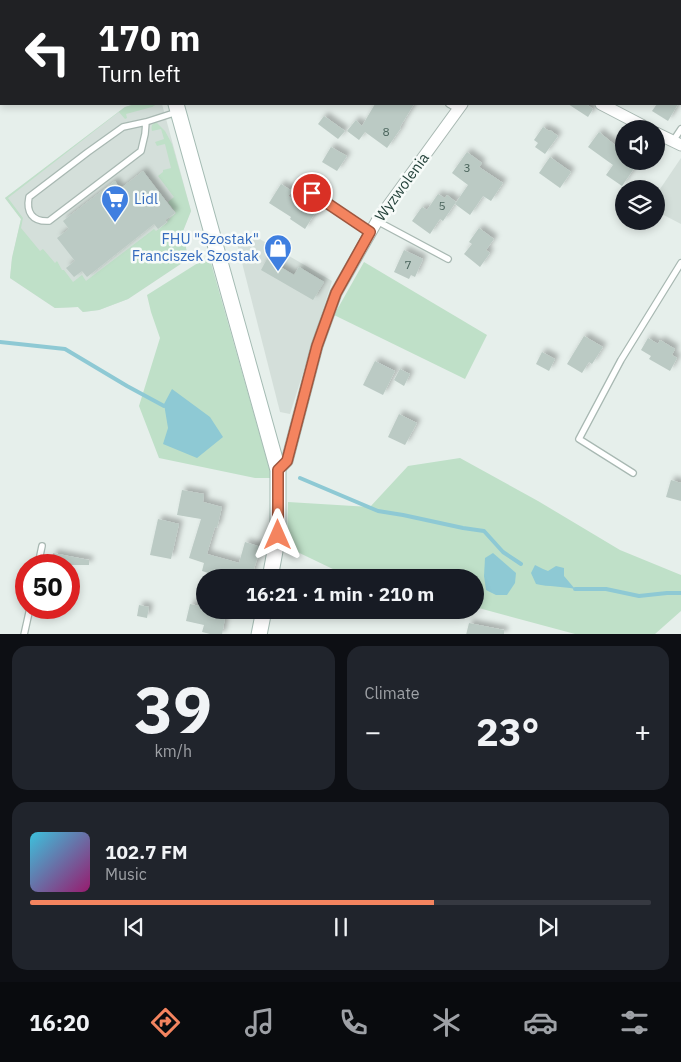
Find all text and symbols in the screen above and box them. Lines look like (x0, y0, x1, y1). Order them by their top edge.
text: 170 m (98, 15, 201, 61)
icon: left (15, 20, 80, 85)
text: Turn left (98, 59, 181, 88)
map controls (615, 120, 665, 230)
button: sound (615, 120, 665, 170)
house number: 8 (382, 124, 390, 139)
street label: Wyzwolenia (370, 149, 433, 225)
house number: 3 (463, 160, 471, 175)
pin (291, 172, 333, 214)
icon: arrive (298, 179, 326, 207)
button: layers (615, 180, 665, 230)
supermarket icon: Lidl (100, 184, 130, 223)
place label: Lidl (134, 189, 158, 208)
house number: 5 (438, 198, 446, 213)
place label: FHU "Szostak" Franciszek Szostak (132, 229, 259, 265)
shop icon: FHU "Szostak" Franciszek Szostak (263, 233, 293, 272)
house number: 7 (404, 257, 412, 272)
position arrow (251, 508, 303, 560)
speed limit sign: 50 (15, 554, 80, 619)
text: 16:21 · 1 min · 210 m (246, 582, 434, 606)
text: 39 (134, 666, 212, 751)
text: Climate (365, 683, 420, 703)
text: 23° (476, 707, 539, 756)
text: − (365, 713, 381, 750)
text: + (634, 713, 651, 750)
text: km/h (154, 741, 192, 761)
text: 102.7 FM (105, 840, 188, 864)
text: Music (105, 864, 147, 884)
icon: previous (120, 913, 148, 941)
icon: pause (327, 913, 355, 941)
icon: next (534, 913, 562, 941)
icon: directions (148, 1005, 183, 1040)
icon: music (242, 1005, 277, 1040)
icon: phone (336, 1005, 371, 1040)
icon: climate (429, 1005, 464, 1040)
icon: car (523, 1005, 558, 1040)
icon: filters (617, 1005, 652, 1040)
text: 16:20 (29, 1008, 89, 1037)

